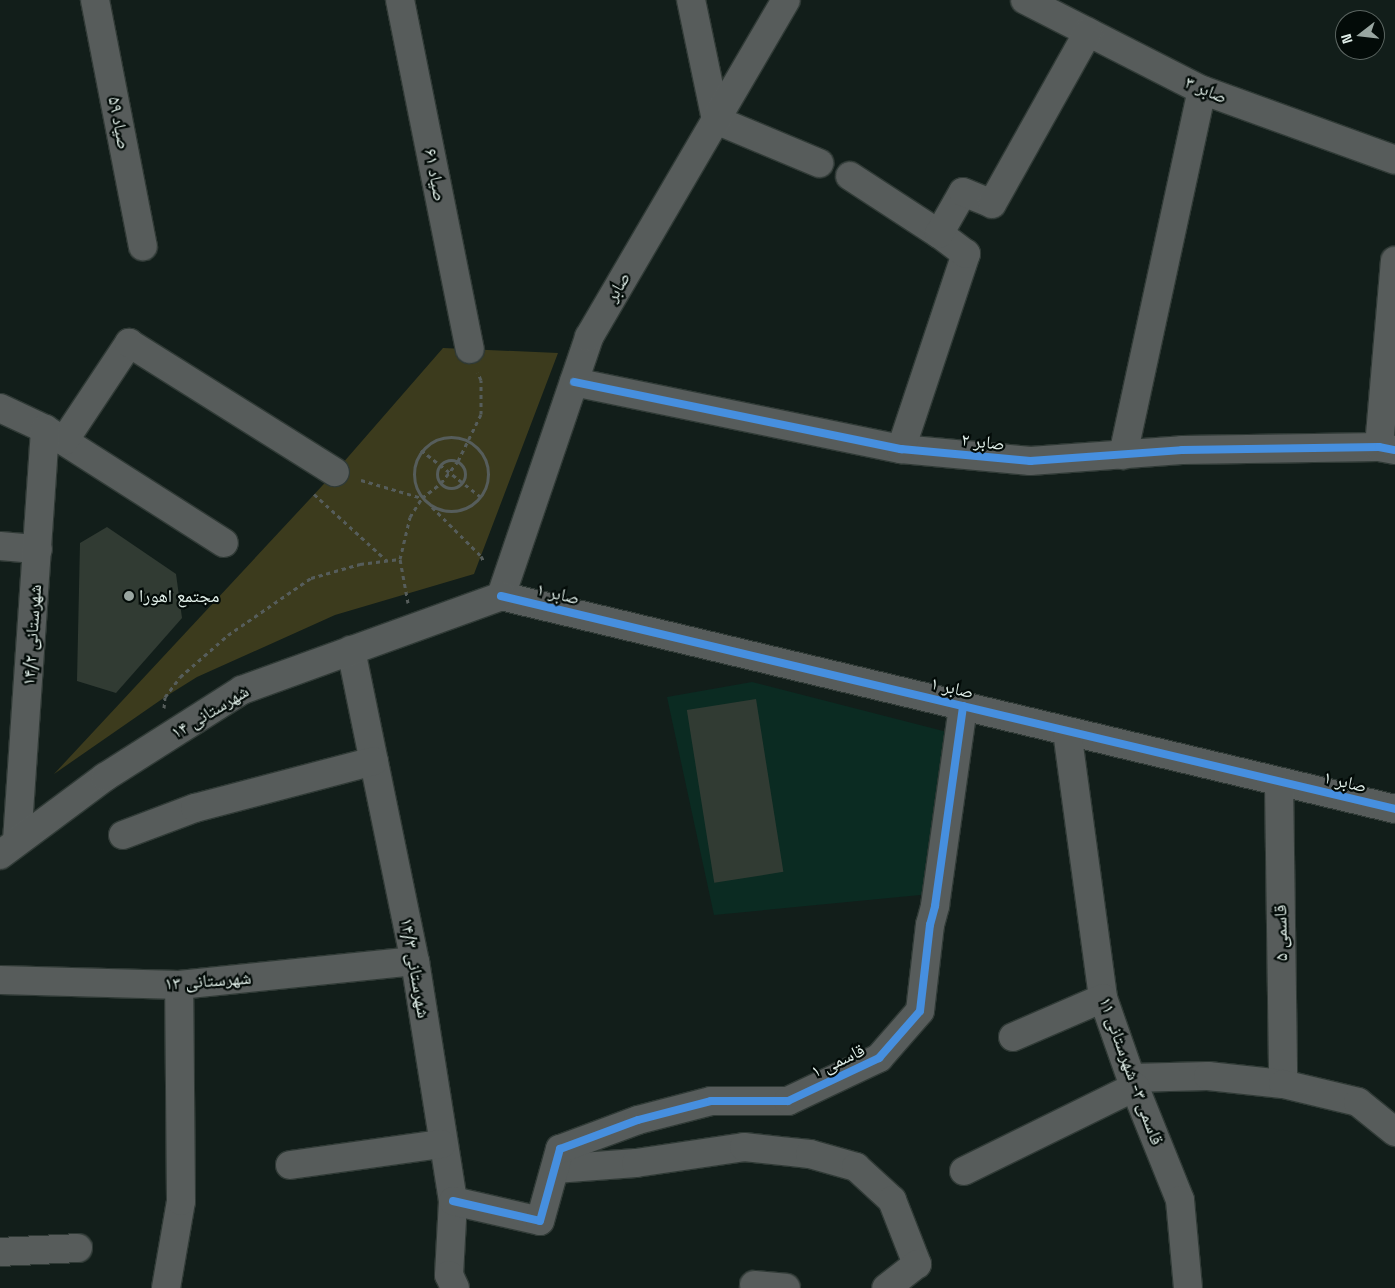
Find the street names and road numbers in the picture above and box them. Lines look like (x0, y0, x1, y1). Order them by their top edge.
street label: صابر ۳ (1182, 72, 1230, 108)
street label: صیاد ۵۹ (103, 95, 135, 151)
street label: صیاد ۶۱ (419, 147, 451, 203)
street label: صابر (601, 268, 635, 306)
street label: صابر ۲ (960, 429, 1006, 455)
street label: صابر ۱ (534, 579, 582, 609)
street label: شهرستانی ۱۴/۲ (18, 584, 46, 686)
street label: صابر ۱ (928, 673, 976, 703)
street label: شهرستانی ۱۴ (167, 680, 253, 744)
street label: صابر ۱ (1321, 767, 1369, 797)
street label: قاسمی ۵ (1270, 905, 1292, 961)
street label: شهرستانی ۱۴/۳ (396, 916, 434, 1020)
street label: شهرستانی ۱۳ (164, 967, 252, 995)
street label: قاسمی ۳- شهرستانی ۱۱ (1094, 994, 1168, 1148)
street label: قاسمی ۱ (808, 1039, 868, 1083)

